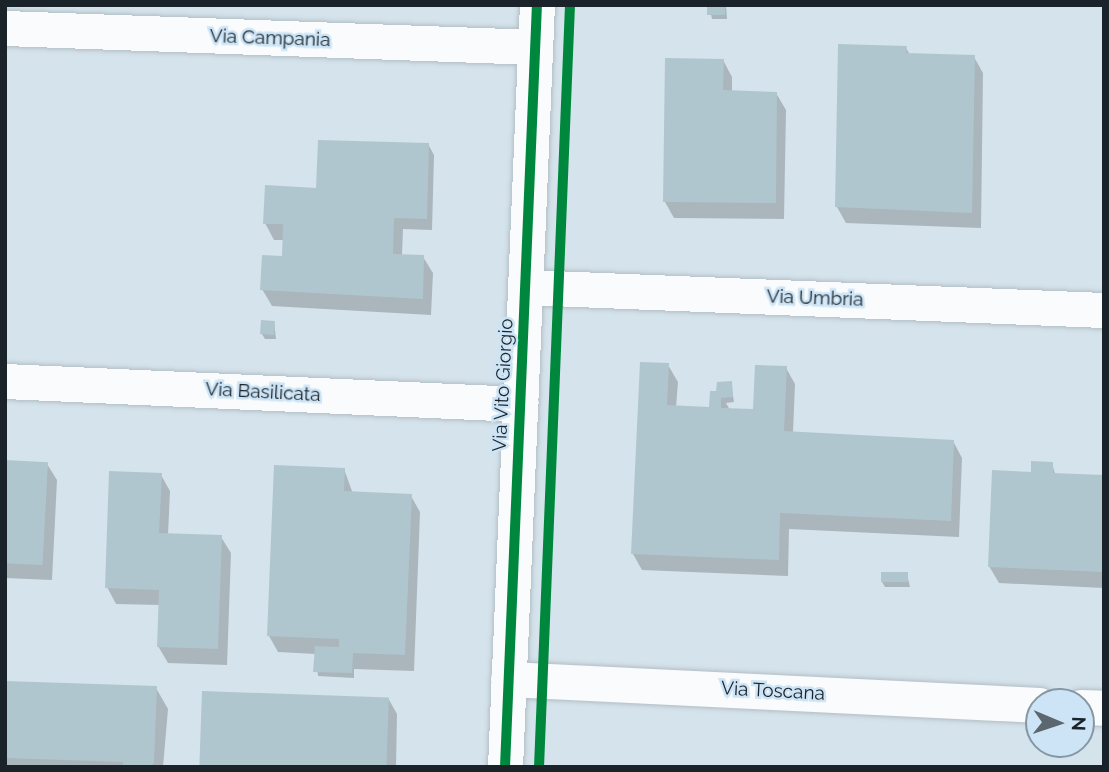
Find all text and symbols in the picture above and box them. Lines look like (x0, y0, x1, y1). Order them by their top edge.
street label: Via Campania (209, 24, 331, 52)
street label: Via Umbria (766, 285, 864, 311)
street label: Via Vito Giorgio (488, 317, 518, 453)
street label: Via Basilicata (205, 378, 321, 406)
street label: Via Toscana (720, 677, 826, 705)
north arrow (1025, 688, 1095, 758)
text: N (1068, 716, 1090, 731)

